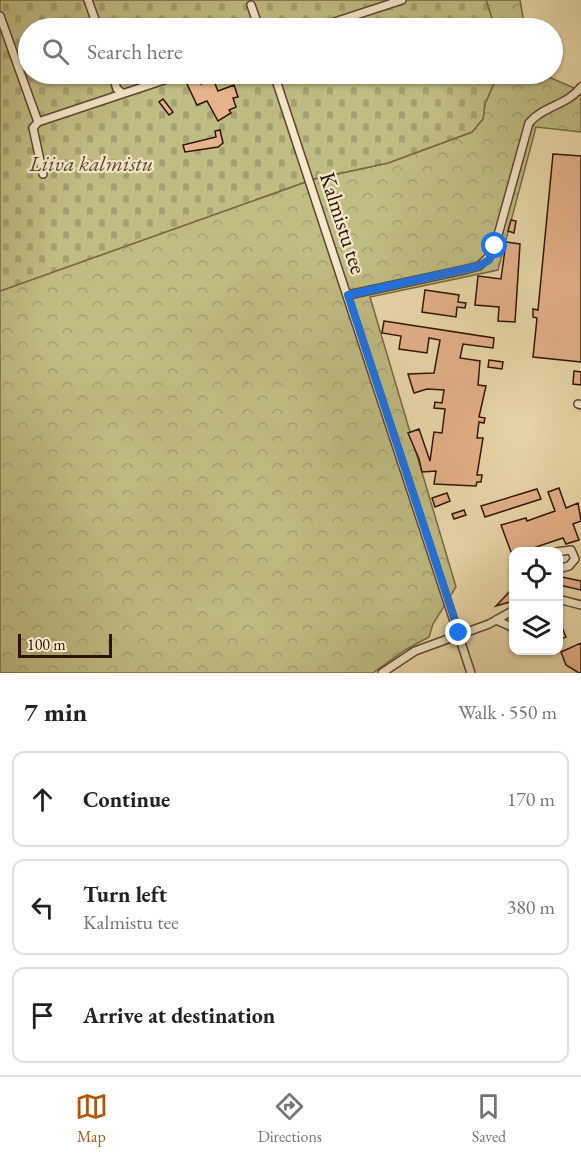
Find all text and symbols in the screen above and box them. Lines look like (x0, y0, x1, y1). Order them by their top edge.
search box (18, 18, 563, 84)
icon: search (39, 35, 72, 68)
text: Search here (87, 37, 182, 66)
park label: Liiva kalmistu (28, 149, 153, 178)
street label: Kalmistu tee (313, 168, 373, 278)
route start (481, 232, 507, 258)
map controls (509, 547, 563, 655)
button: locate (509, 547, 563, 601)
button: layers (509, 601, 563, 655)
route end (445, 619, 471, 645)
scale bar (18, 631, 112, 658)
text: 100 m (27, 634, 66, 655)
text: 7 min (24, 695, 87, 729)
text: Walk · 550 m (458, 699, 557, 725)
icon: ahead (26, 783, 59, 816)
text: Continue (83, 785, 170, 814)
text: 170 m (507, 786, 555, 812)
text: Turn left (83, 880, 167, 909)
icon: left (26, 891, 59, 924)
text: 380 m (507, 894, 555, 920)
text: Kalmistu tee (83, 909, 179, 935)
icon: arrive (26, 999, 59, 1032)
text: Arrive at destination (83, 1001, 275, 1030)
tab: Map (75, 1090, 108, 1147)
tab: Directions (258, 1090, 322, 1147)
tab: Saved (472, 1090, 506, 1147)

